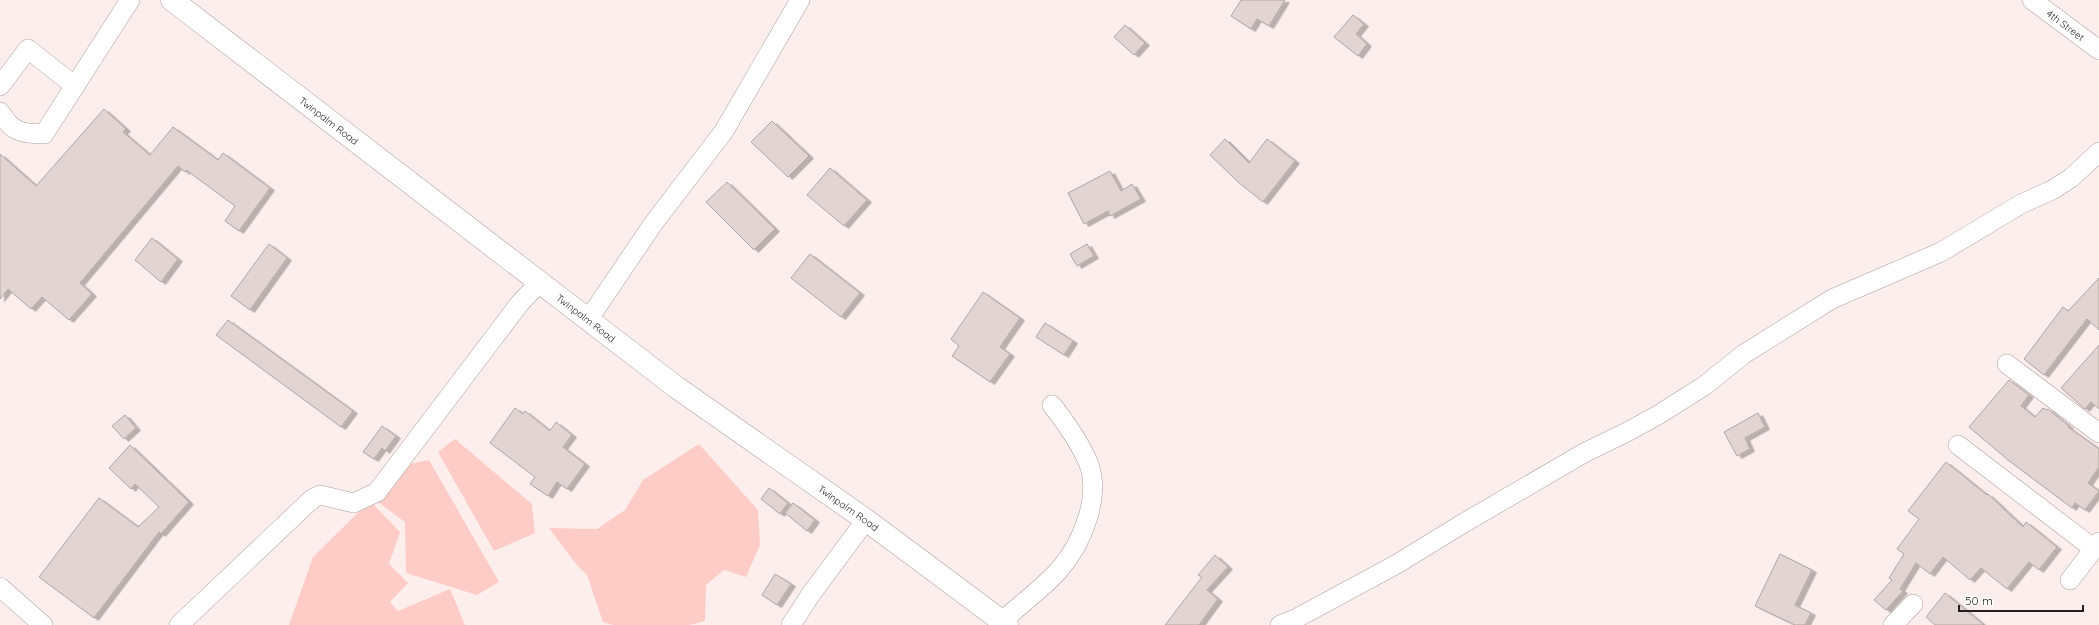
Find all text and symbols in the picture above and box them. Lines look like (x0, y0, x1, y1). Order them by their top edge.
street label: 4th Street (2044, 7, 2088, 44)
street label: Twinpalm Road (297, 94, 361, 147)
street label: Twinpalm Road (554, 291, 618, 345)
street label: Twinpalm Road (816, 482, 881, 534)
scale bar (1959, 587, 2083, 613)
text: 50 m (1965, 593, 1993, 608)

